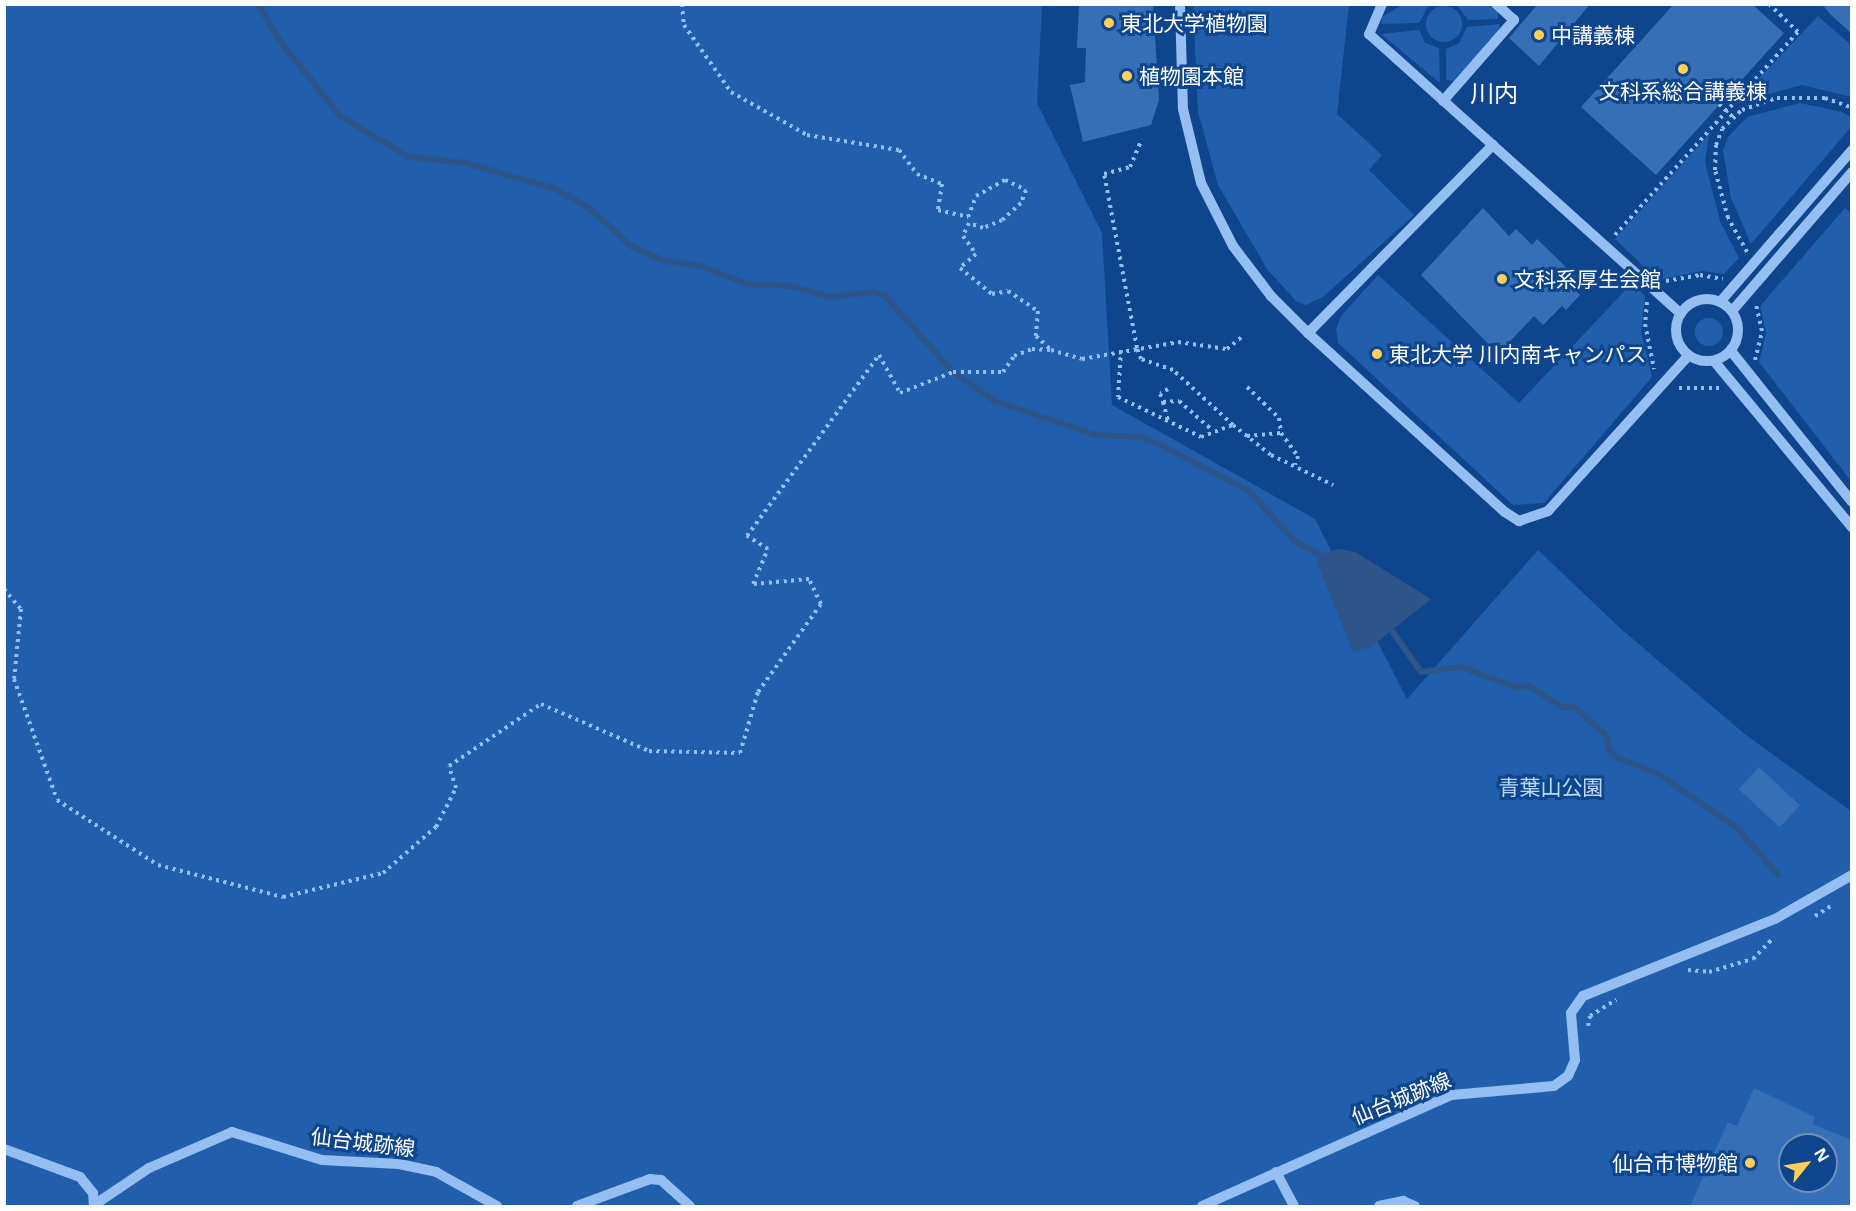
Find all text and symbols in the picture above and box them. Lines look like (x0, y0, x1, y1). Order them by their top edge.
place label: 東北大学植物園 (1121, 10, 1268, 36)
marker: 東北大学植物園 (1102, 16, 1116, 30)
place label: 中講義棟 (1551, 22, 1635, 48)
marker: 中講義棟 (1532, 28, 1546, 42)
marker: 文科系総合講義棟 (1676, 62, 1690, 76)
place label: 植物園本館 (1139, 63, 1244, 89)
marker: 植物園本館 (1120, 69, 1134, 83)
place label: 文科系総合講義棟 (1599, 78, 1767, 104)
district label: 川内 (1470, 79, 1518, 107)
place label: 文科系厚生会館 (1514, 266, 1661, 292)
marker: 文科系厚生会館 (1495, 272, 1509, 286)
place label: 東北大学 川内南キャンパス (1389, 341, 1646, 367)
marker: 東北大学 川内南キャンパス (1370, 347, 1384, 361)
park label: 青葉山公園 (1499, 774, 1603, 800)
street label: 仙台城跡線 (1348, 1067, 1454, 1129)
street label: 仙台城跡線 (309, 1123, 417, 1161)
north arrow (1778, 1133, 1838, 1193)
text: N (1809, 1144, 1835, 1166)
place label: 仙台市博物館 (1612, 1150, 1738, 1176)
marker: 仙台市博物館 (1743, 1156, 1757, 1170)

